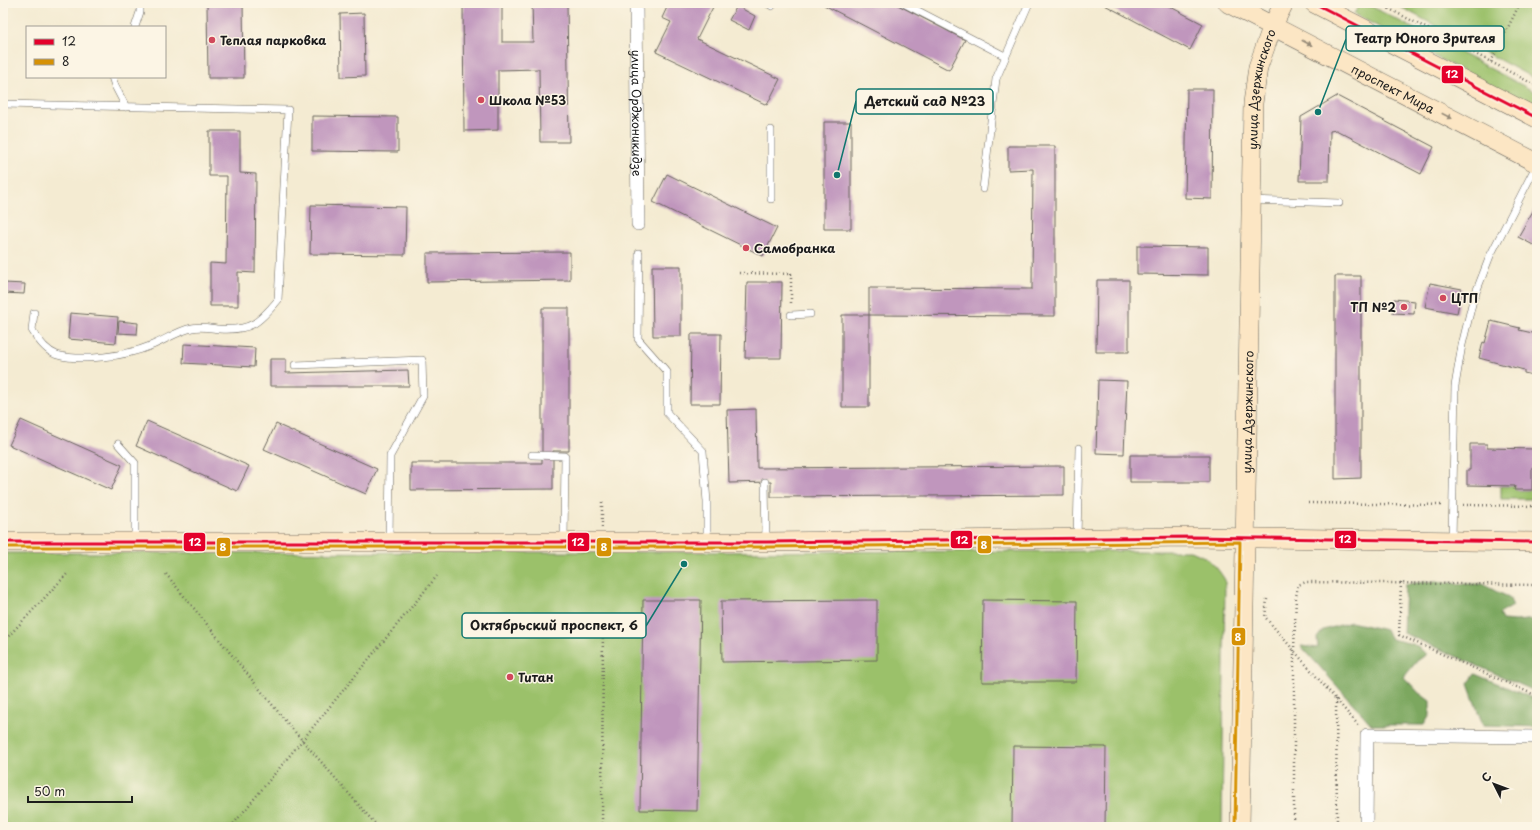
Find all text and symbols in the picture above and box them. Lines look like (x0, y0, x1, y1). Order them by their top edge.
legend (26, 26, 166, 78)
street label: улица Дзержинского (1243, 26, 1280, 150)
callout: Театр Юного Зрителя (1346, 26, 1504, 51)
text: Театр Юного Зрителя (1354, 28, 1496, 47)
place label: Теплая парковка (220, 31, 326, 49)
text: 12 (62, 32, 76, 50)
marker: Теплая парковка (207, 35, 217, 45)
one-way arrow (1301, 40, 1313, 47)
street label: улица Орджоникидзе (627, 50, 647, 177)
text: 8 (62, 52, 70, 70)
street label: проспект Мира (1348, 60, 1438, 118)
line badge: 12 (1441, 65, 1464, 84)
text: 12 (1446, 65, 1459, 82)
callout: Детский сад №23 (856, 89, 993, 114)
place label: Школа №53 (489, 91, 566, 109)
text: Детский сад №23 (864, 91, 986, 110)
marker: Школа №53 (476, 95, 486, 105)
one-way arrow (1441, 113, 1453, 120)
place label: Самобранка (754, 239, 835, 257)
marker: Самобранка (741, 243, 751, 253)
place label: ЦТП (1451, 289, 1478, 307)
marker: ЦТП (1438, 293, 1448, 303)
place label: ТП №2 (1350, 298, 1397, 316)
marker: ТП №2 (1399, 302, 1409, 312)
street label: улица Дзержинского (1237, 350, 1258, 474)
line badge: 12 (950, 530, 973, 549)
line badge: 12 (1334, 530, 1357, 549)
text: 12 (1339, 530, 1352, 547)
text: 12 (956, 531, 969, 548)
line badge: 12 (183, 532, 206, 552)
line badge: 12 (567, 532, 590, 552)
text: 12 (189, 533, 202, 550)
text: 12 (572, 533, 585, 550)
line badge: 8 (977, 535, 992, 554)
text: 8 (981, 536, 988, 553)
line badge: 8 (216, 537, 231, 557)
line badge: 8 (596, 537, 612, 557)
text: 8 (220, 538, 227, 555)
text: 8 (601, 538, 608, 555)
callout: Октябрьский проспект, 6 (462, 613, 646, 638)
text: Октябрьский проспект, 6 (470, 615, 638, 634)
line badge: 8 (1231, 627, 1246, 646)
text: 8 (1235, 628, 1242, 645)
place label: Титан (518, 668, 554, 686)
marker: Титан (505, 672, 515, 682)
north arrow (1474, 764, 1514, 804)
text: С (1477, 768, 1495, 786)
scale bar (28, 778, 132, 804)
text: 50 m (34, 782, 65, 800)

